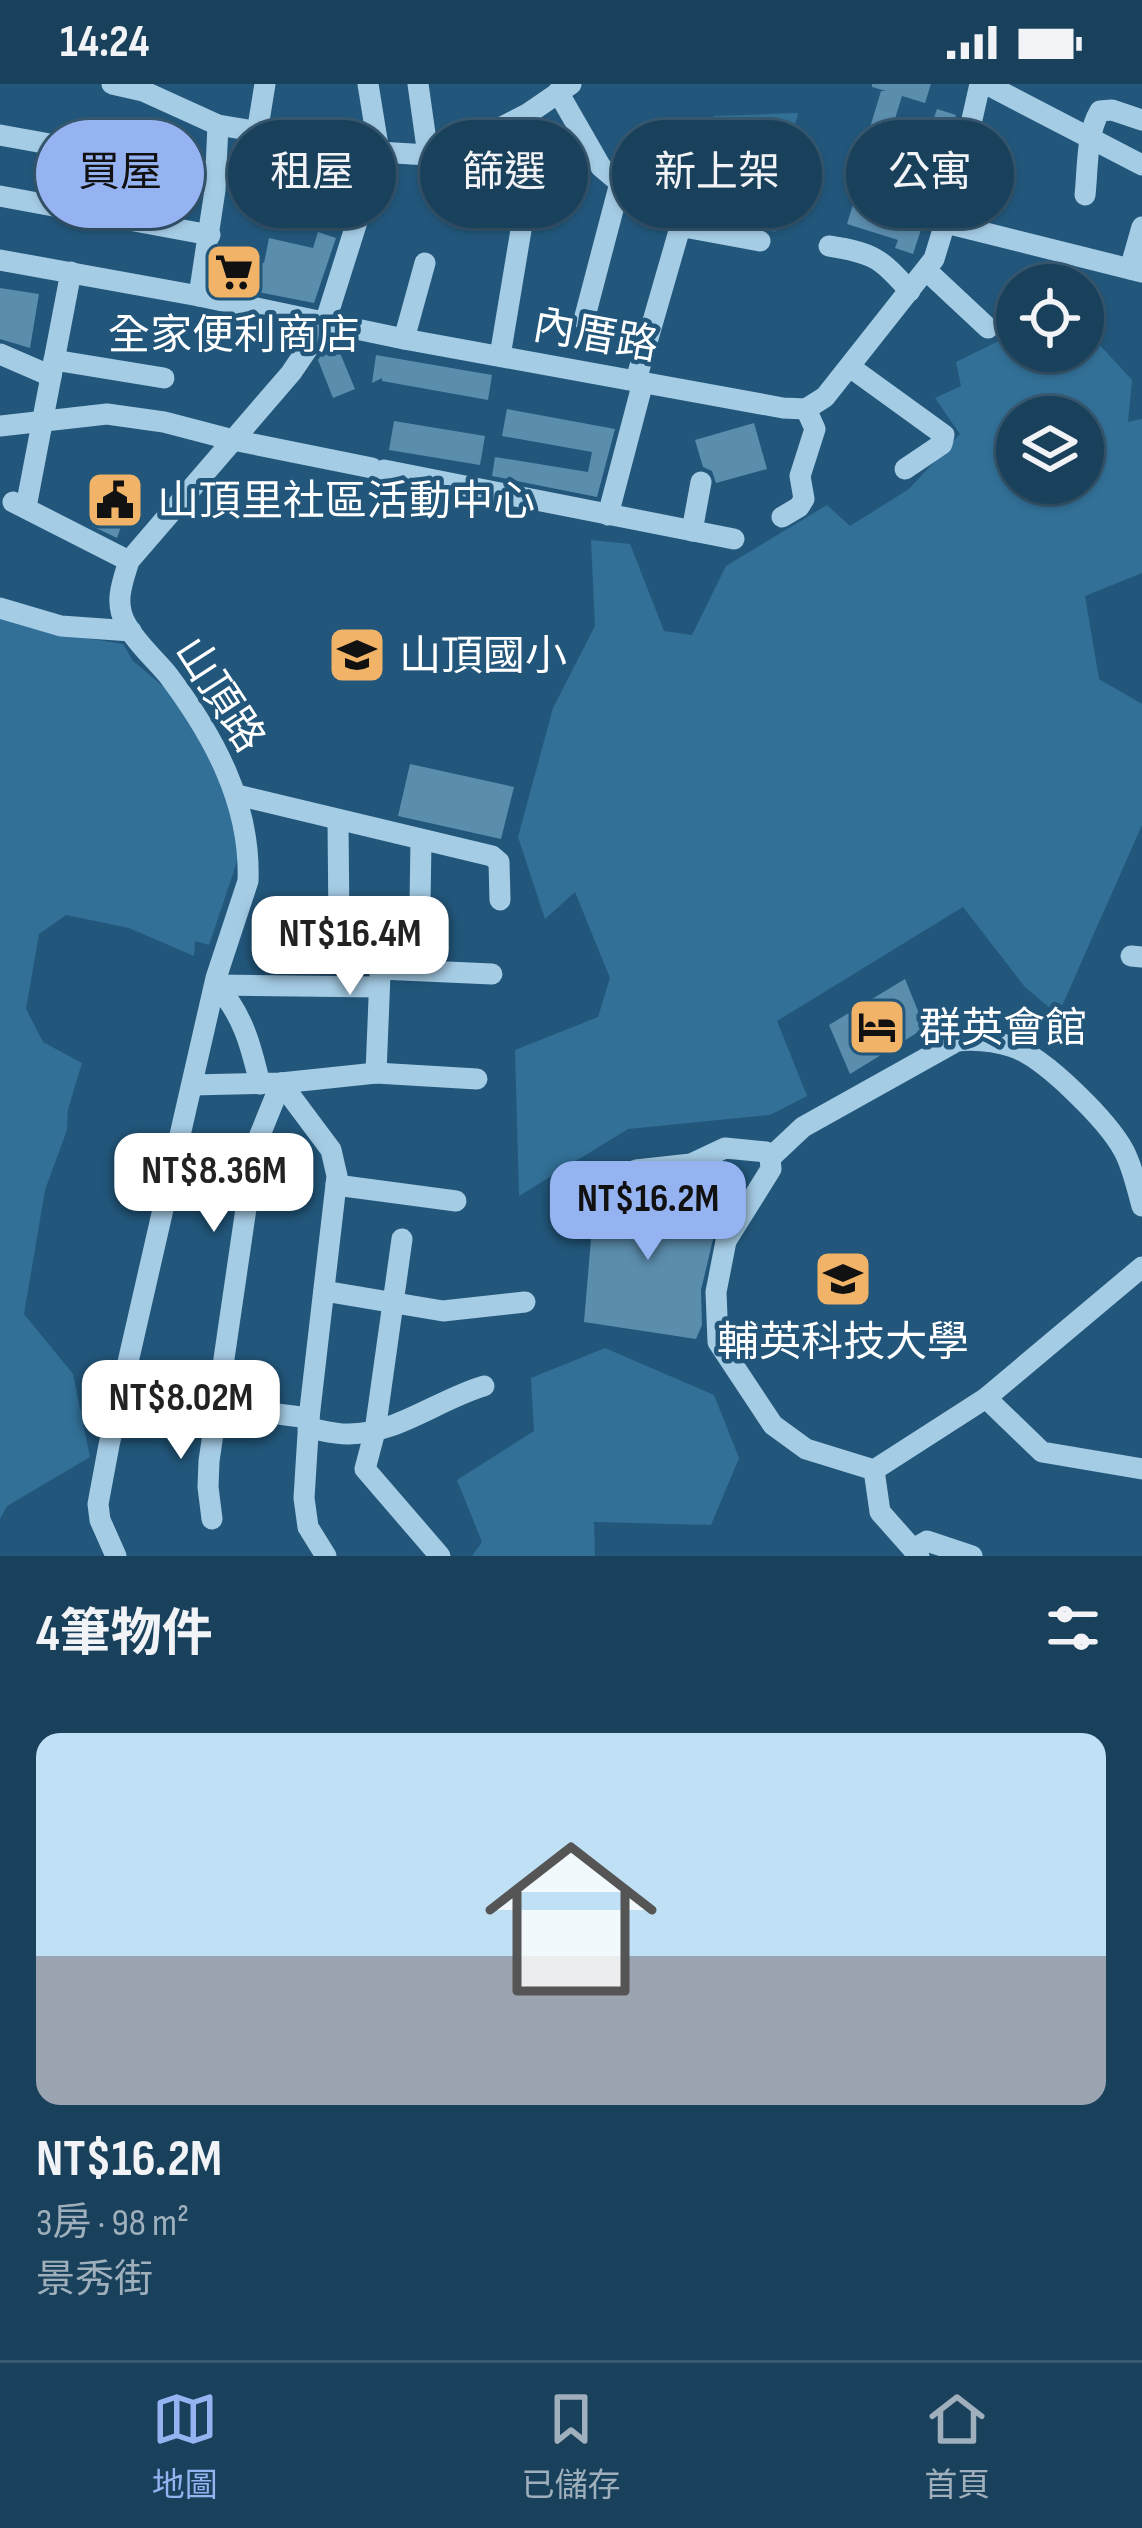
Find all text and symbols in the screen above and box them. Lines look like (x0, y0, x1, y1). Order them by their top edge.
text: 14:24 (60, 15, 149, 70)
chip: 買屋 (36, 120, 204, 228)
chip: 租屋 (228, 120, 396, 228)
chip: 篩選 (420, 120, 588, 228)
chip: 新上架 (612, 120, 822, 228)
chip: 公寓 (846, 120, 1014, 228)
supermarket icon: 全家便利商店 (203, 241, 265, 303)
map controls (996, 264, 1104, 504)
button: locate (996, 264, 1104, 372)
street label: 內厝路 (529, 300, 662, 373)
place label: 全家便利商店 (108, 311, 360, 362)
button: layers (996, 396, 1104, 504)
public building icon: 山頂里社區活動中心 (84, 469, 146, 531)
place label: 山頂里社區活動中心 (157, 477, 535, 528)
school or university icon: 山頂國小 (326, 624, 388, 686)
street label: 山頂路 (163, 629, 275, 762)
place label: 山頂國小 (399, 632, 567, 683)
pin: NT$16.4M (226, 896, 474, 998)
text: NT$16.4M (279, 911, 421, 958)
hotel icon: 群英會館 (846, 996, 908, 1058)
place label: 群英會館 (919, 1004, 1087, 1055)
pin: NT$8.36M (90, 1133, 338, 1235)
text: NT$8.36M (141, 1148, 287, 1195)
pin: NT$16.2M (524, 1161, 772, 1263)
text: NT$16.2M (577, 1176, 719, 1223)
school or university icon: 輔英科技大學 (812, 1248, 874, 1310)
place label: 輔英科技大學 (717, 1318, 969, 1369)
pin: NT$8.02M (57, 1360, 305, 1462)
text: NT$8.02M (109, 1375, 253, 1422)
icon: filters (1040, 1595, 1106, 1661)
text: 4筆物件 (36, 1604, 213, 1665)
icon: home (463, 1811, 679, 2027)
text: NT$16.2M (36, 2129, 222, 2190)
text: 3房 · 98 m² (36, 2200, 189, 2247)
text: 景秀街 (36, 2257, 153, 2304)
tab: 地圖 (152, 2386, 218, 2506)
tab: 已儲存 (521, 2386, 620, 2506)
tab: 首頁 (924, 2386, 990, 2506)

